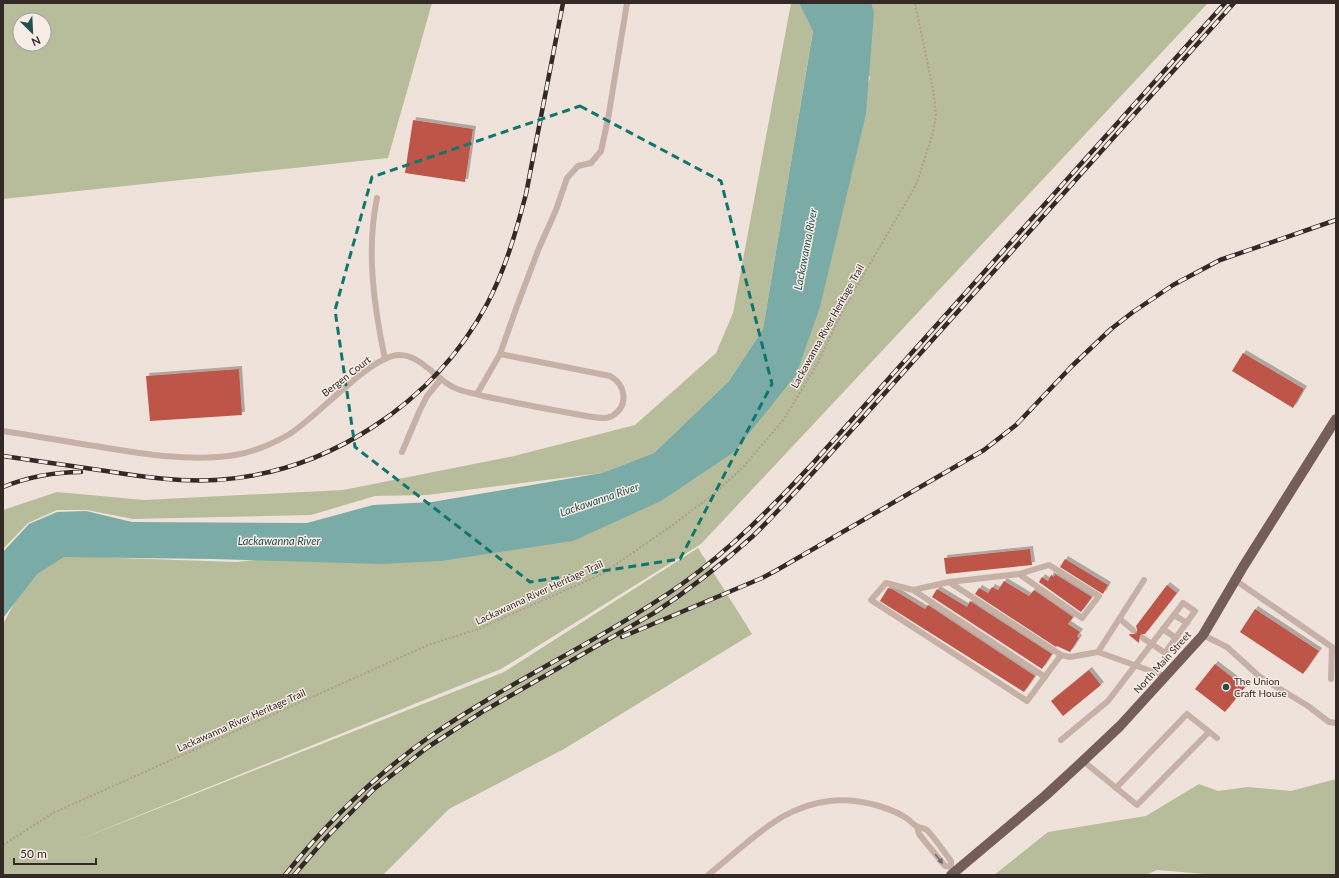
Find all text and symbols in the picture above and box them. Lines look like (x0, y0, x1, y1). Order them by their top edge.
north arrow (12, 12, 52, 52)
text: N (30, 34, 43, 49)
water label: Lackawanna River (791, 207, 819, 291)
street label: Lackawanna River Heritage Trail (788, 262, 866, 390)
street label: Bergen Court (319, 353, 373, 399)
water label: Lackawanna River (558, 479, 640, 519)
water label: Lackawanna River (238, 534, 321, 547)
street label: Lackawanna River Heritage Trail (473, 557, 605, 627)
street label: North Main Street (1131, 628, 1193, 696)
place label: The Union Craft House (1234, 675, 1287, 699)
marker: The Union Craft House (1221, 682, 1231, 692)
street label: Lackawanna River Heritage Trail (175, 686, 307, 754)
scale bar (14, 840, 96, 866)
text: 50 m (20, 846, 47, 861)
one-way arrow (935, 854, 943, 864)

